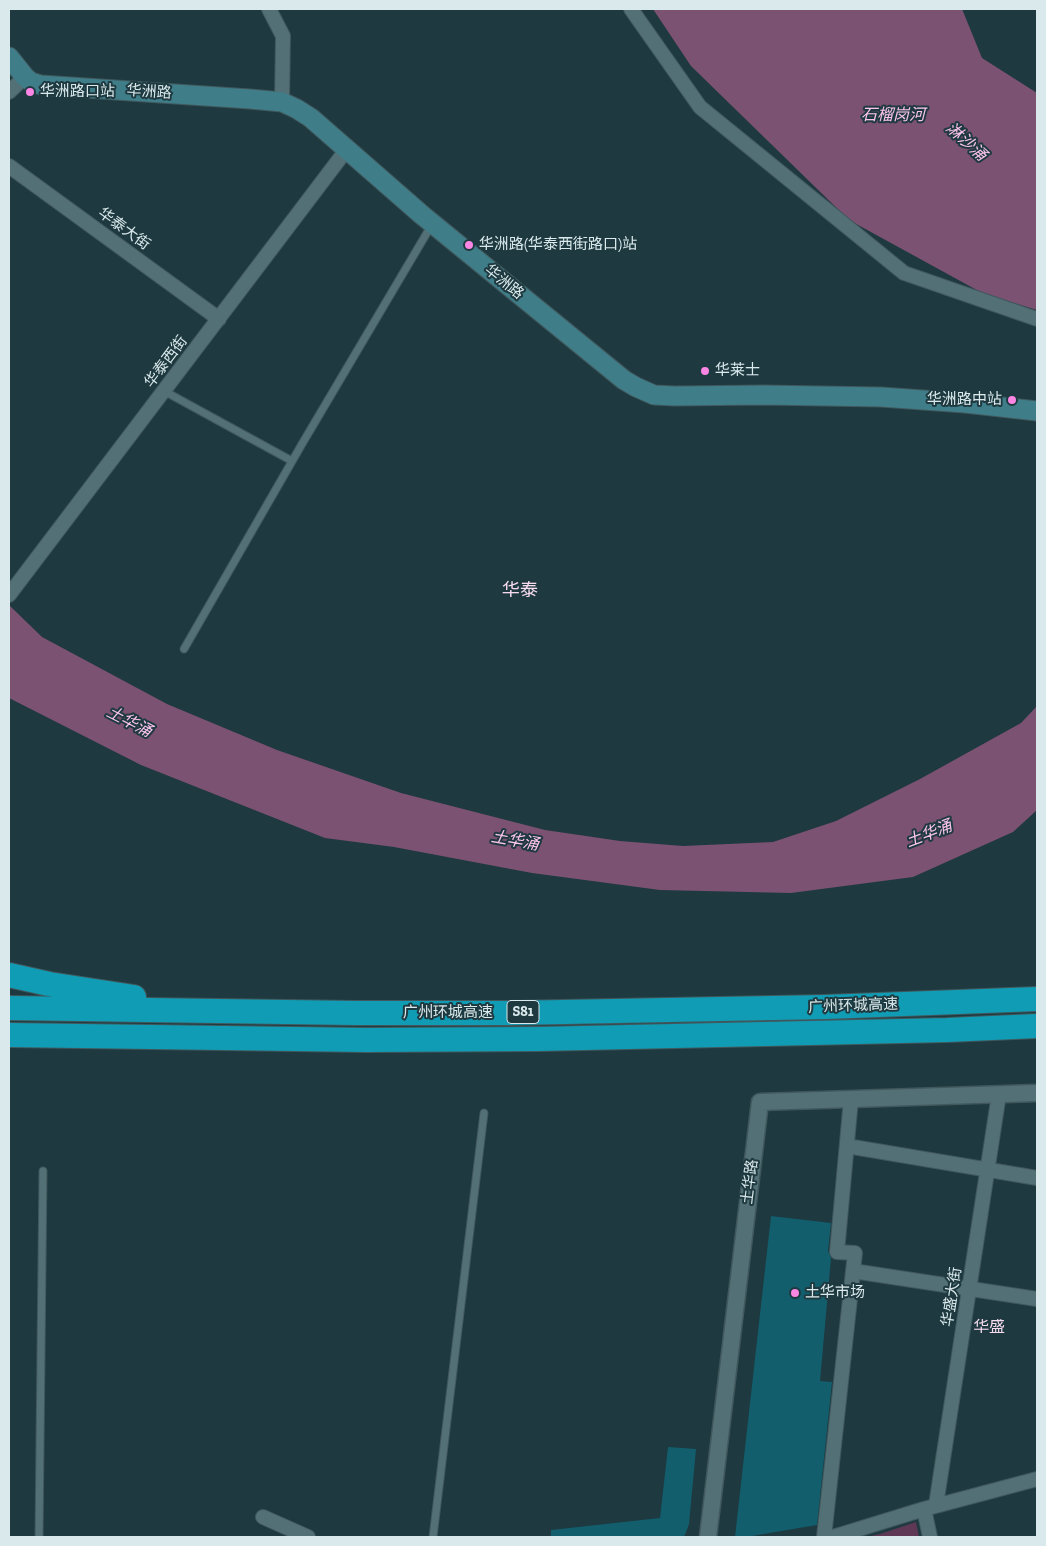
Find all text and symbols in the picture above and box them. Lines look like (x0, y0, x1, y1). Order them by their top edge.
street label: 华洲路 (126, 81, 172, 103)
place label: 华洲路口站 (40, 83, 115, 101)
marker: 华洲路口站 (24, 86, 36, 98)
water label: 石榴岗河 (861, 105, 925, 125)
water label: 淋沙涌 (942, 119, 990, 165)
street label: 华泰大街 (94, 204, 154, 254)
place label: 华洲路(华泰西街路口)站 (479, 236, 637, 254)
marker: 华洲路(华泰西街路口)站 (463, 239, 475, 251)
street label: 华洲路 (481, 261, 527, 303)
street label: 华泰西街 (141, 333, 191, 391)
place label: 华莱士 (715, 362, 760, 380)
marker: 华莱士 (699, 365, 711, 377)
place label: 华洲路中站 (927, 391, 1002, 409)
marker: 华洲路中站 (1006, 394, 1018, 406)
district label: 华泰 (502, 580, 538, 602)
water label: 土华涌 (103, 703, 155, 741)
water label: 土华涌 (903, 816, 955, 852)
water label: 土华涌 (490, 827, 540, 855)
street label: 广州环城高速 (808, 995, 898, 1017)
road number: S81 (507, 1000, 539, 1024)
street label: 广州环城高速 (403, 1004, 493, 1022)
street label: 土华路 (738, 1159, 762, 1205)
street label: 华盛大街 (938, 1266, 966, 1328)
place label: 土华市场 (805, 1284, 865, 1302)
marker: 土华市场 (789, 1287, 801, 1299)
district label: 华盛 (973, 1317, 1005, 1337)

